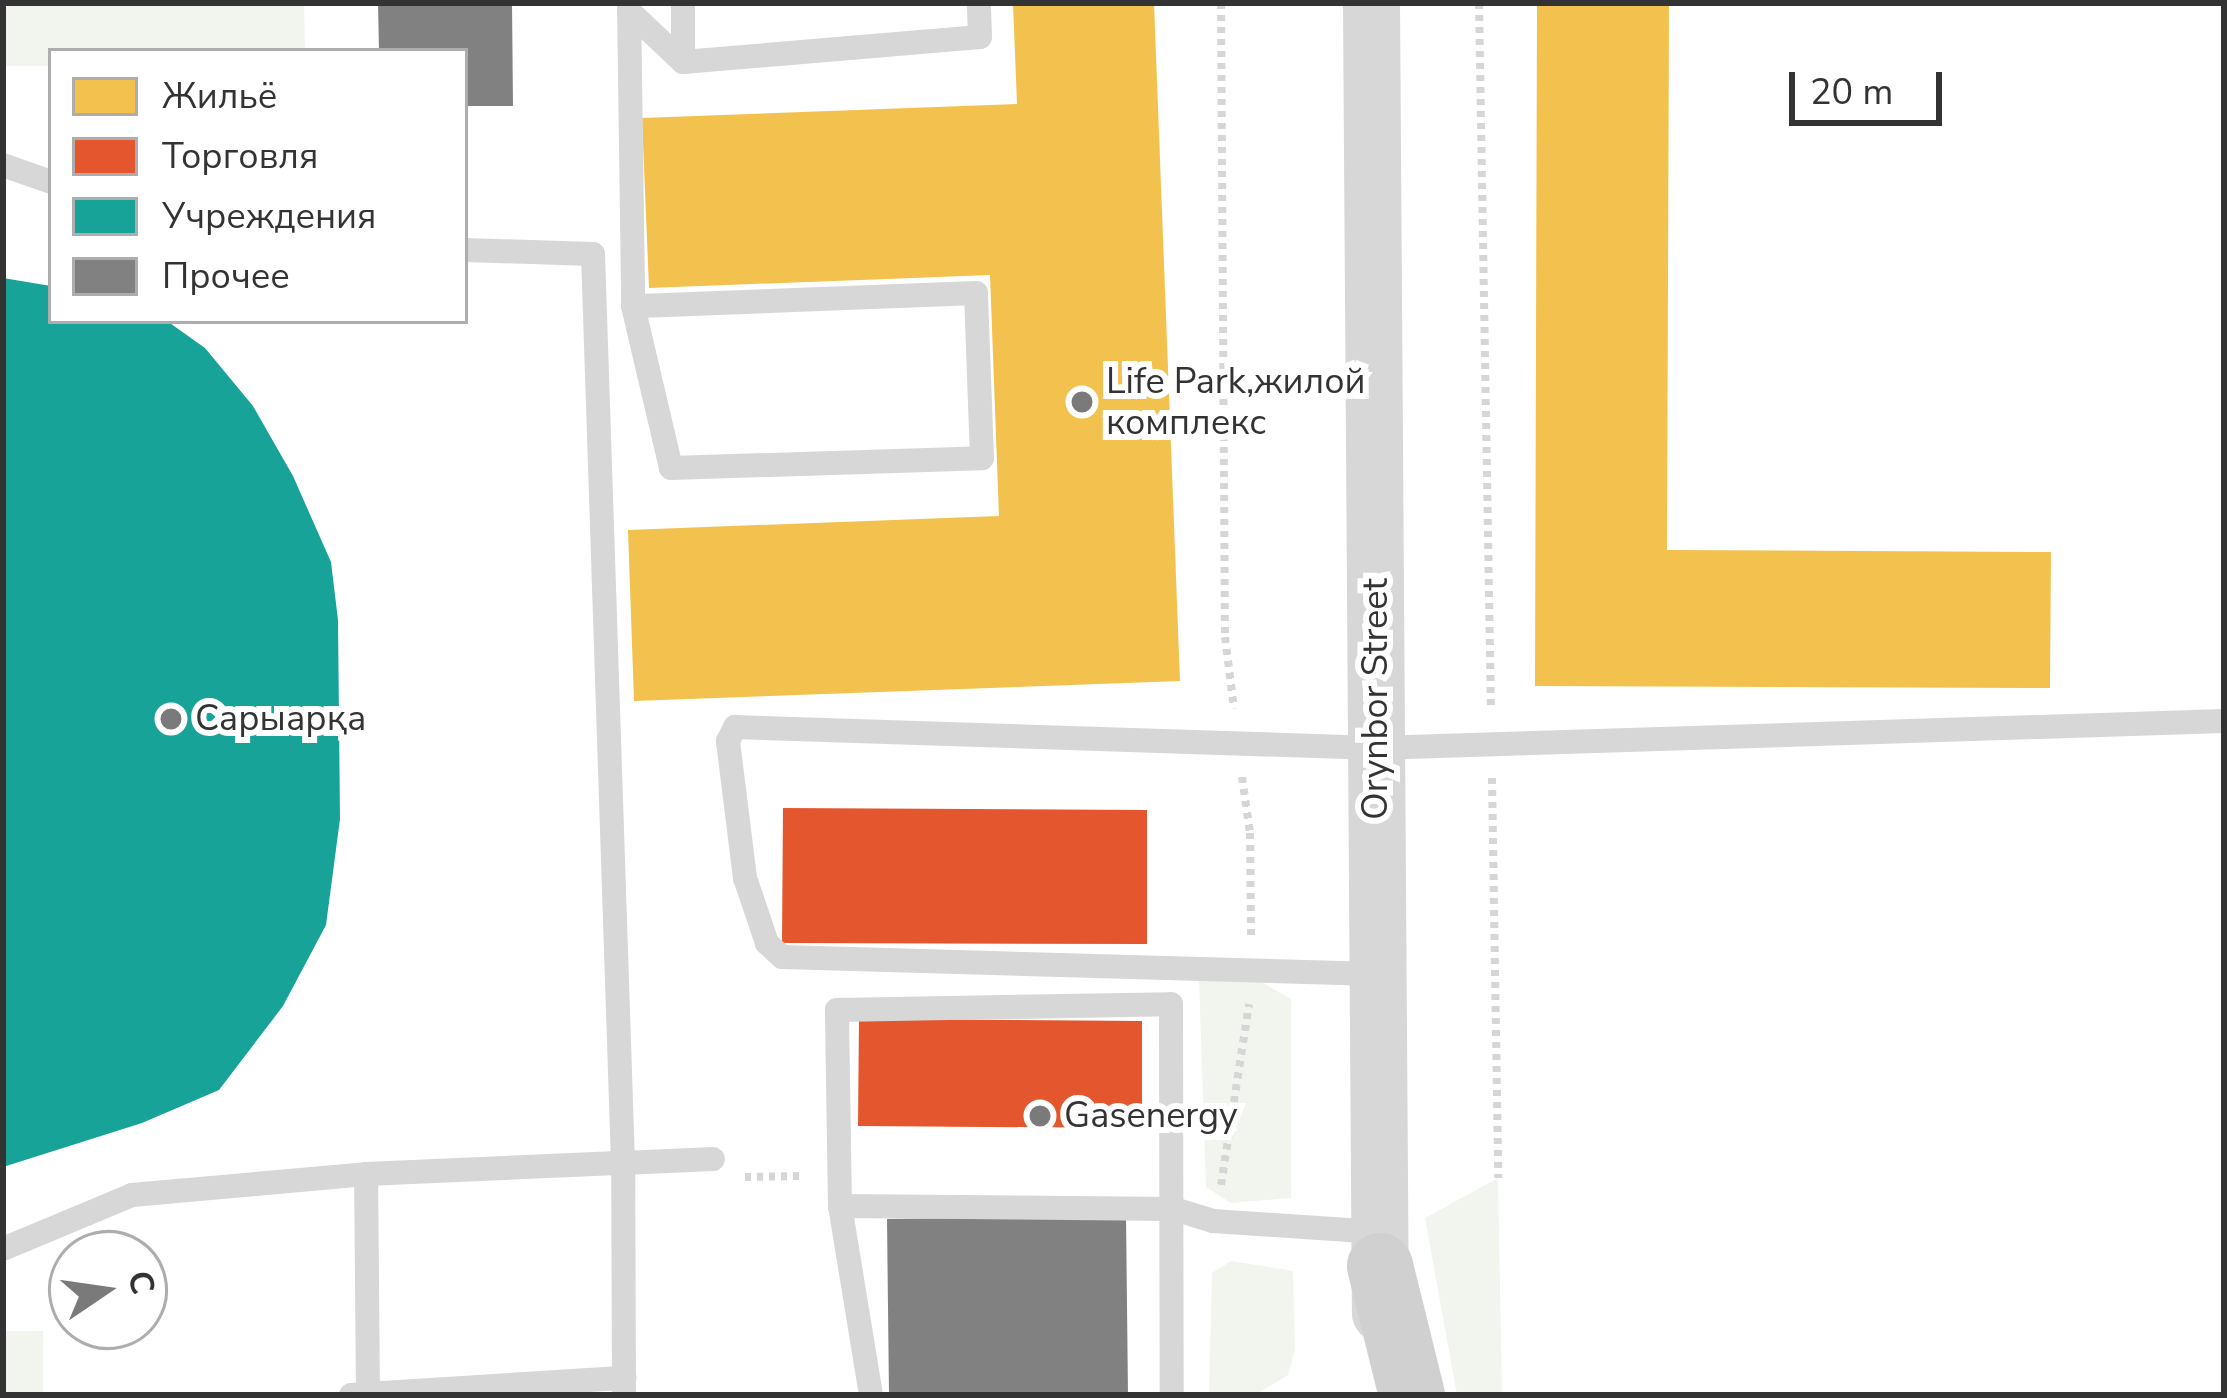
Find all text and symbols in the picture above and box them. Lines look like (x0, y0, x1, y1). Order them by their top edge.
legend (48, 48, 468, 324)
scale bar (1795, 48, 1948, 122)
text: 20 m (1810, 68, 1893, 117)
text: Жильё (162, 72, 277, 121)
text: Торговля (162, 132, 318, 181)
text: Учреждения (162, 192, 377, 241)
text: Прочее (162, 252, 290, 301)
place label: Life Park,жилой комплекс (1106, 359, 1366, 444)
marker: Life Park,жилой комплекс (1069, 389, 1095, 415)
street label: Orynbor Street (1354, 578, 1398, 820)
place label: Сарыарқа (195, 697, 366, 741)
marker: Сарыарқа (158, 706, 184, 732)
place label: Gasenergy (1064, 1094, 1238, 1138)
marker: Gasenergy (1027, 1103, 1053, 1129)
north arrow (48, 1230, 168, 1350)
text: С (116, 1266, 165, 1298)

